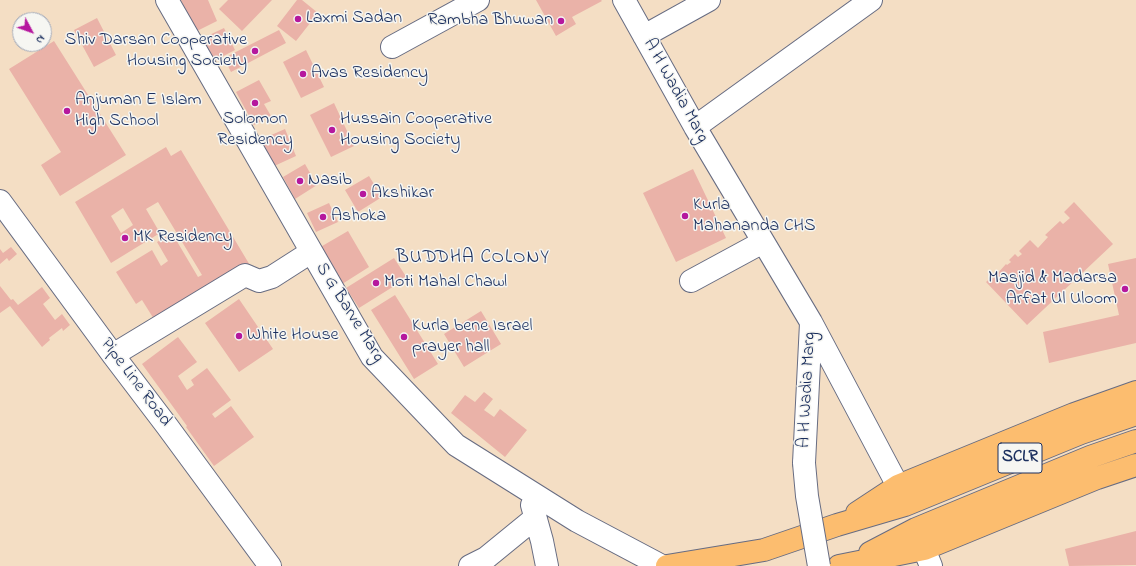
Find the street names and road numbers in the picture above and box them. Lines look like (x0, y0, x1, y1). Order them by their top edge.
street label: A H Wadia Marg (637, 35, 713, 147)
street label: S G Barve Marg (310, 259, 388, 367)
street label: A H Wadia Marg (794, 331, 822, 449)
street label: Pipe Line Road (95, 334, 175, 432)
road number: SCLR (998, 443, 1042, 473)

